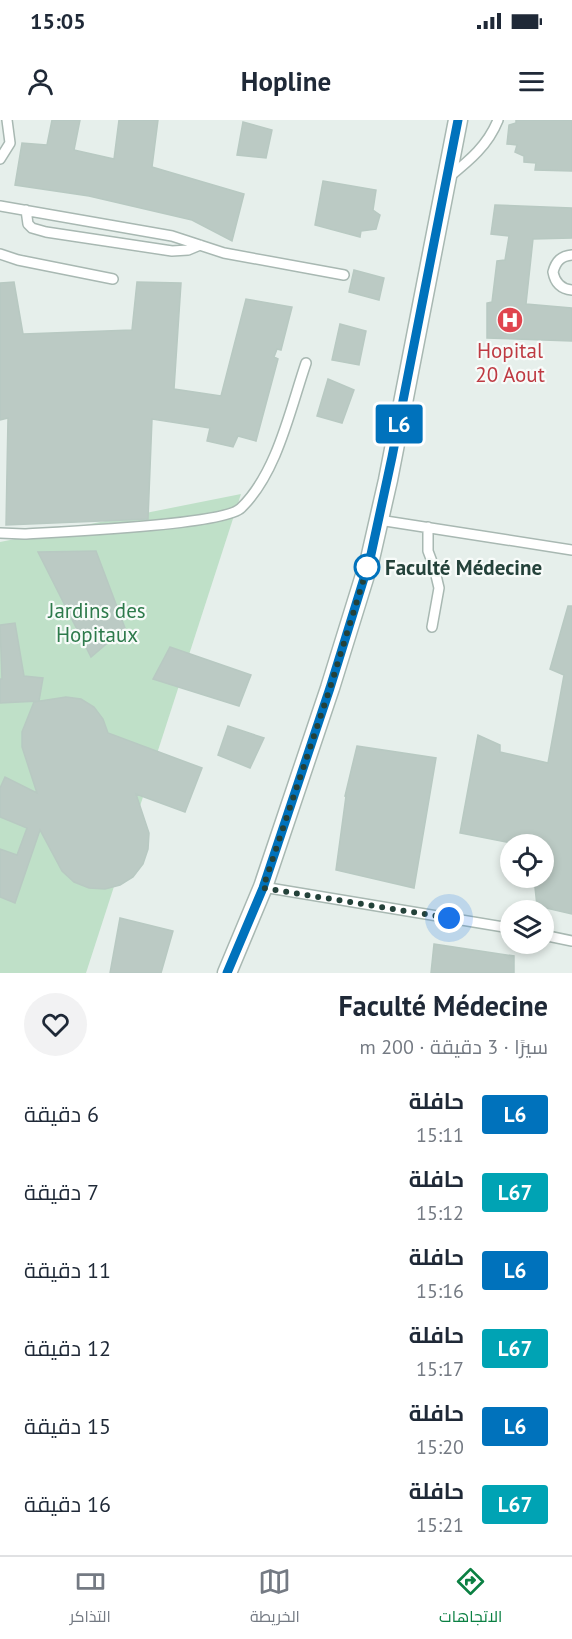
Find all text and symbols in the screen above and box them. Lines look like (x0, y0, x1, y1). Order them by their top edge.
text: 15:05 (30, 7, 86, 35)
text: Hopline (241, 64, 331, 98)
icon: person (24, 65, 57, 98)
icon: menu (515, 65, 548, 98)
hospital icon: Hopital 20 Aout (495, 305, 525, 335)
place label: Hopital 20 Aout (475, 337, 545, 388)
line badge: L6 (372, 404, 426, 444)
text: L6 (388, 411, 410, 438)
marker: Faculté Médecine (354, 554, 380, 580)
place label: Faculté Médecine (385, 554, 542, 581)
park label: Jardins des Hopitaux (47, 597, 146, 648)
map controls (500, 834, 554, 954)
button: locate (500, 834, 554, 888)
button: layers (500, 900, 554, 954)
your location (434, 903, 464, 933)
text: Faculté Médecine (339, 987, 548, 1024)
button: heart (24, 993, 87, 1056)
text: سيرًا · 3 دقيقة · 200 m (360, 1034, 548, 1060)
text: حافلة (409, 1087, 464, 1115)
text: 6 دقيقة (24, 1100, 99, 1128)
text: L6 (504, 1101, 526, 1128)
text: 15:11 (416, 1122, 464, 1148)
text: حافلة (409, 1165, 464, 1193)
text: 7 دقيقة (24, 1178, 99, 1206)
text: L67 (498, 1179, 532, 1206)
text: 15:12 (416, 1200, 464, 1226)
text: حافلة (409, 1243, 464, 1271)
text: 11 دقيقة (24, 1256, 111, 1284)
text: L6 (504, 1257, 526, 1284)
text: 15:16 (416, 1278, 464, 1304)
text: حافلة (409, 1321, 464, 1349)
text: 12 دقيقة (24, 1334, 111, 1362)
text: L67 (498, 1335, 532, 1362)
text: 15:17 (416, 1356, 464, 1382)
text: حافلة (409, 1399, 464, 1427)
text: 15 دقيقة (24, 1412, 111, 1440)
text: L6 (504, 1413, 526, 1440)
text: 15:20 (416, 1434, 464, 1460)
text: حافلة (409, 1477, 464, 1505)
text: 16 دقيقة (24, 1490, 111, 1518)
text: L67 (498, 1491, 532, 1518)
text: 15:21 (416, 1512, 464, 1538)
tab: التذاكر (70, 1565, 111, 1631)
tab: الخريطة (250, 1565, 300, 1631)
tab: الاتجاهات (439, 1565, 502, 1631)

